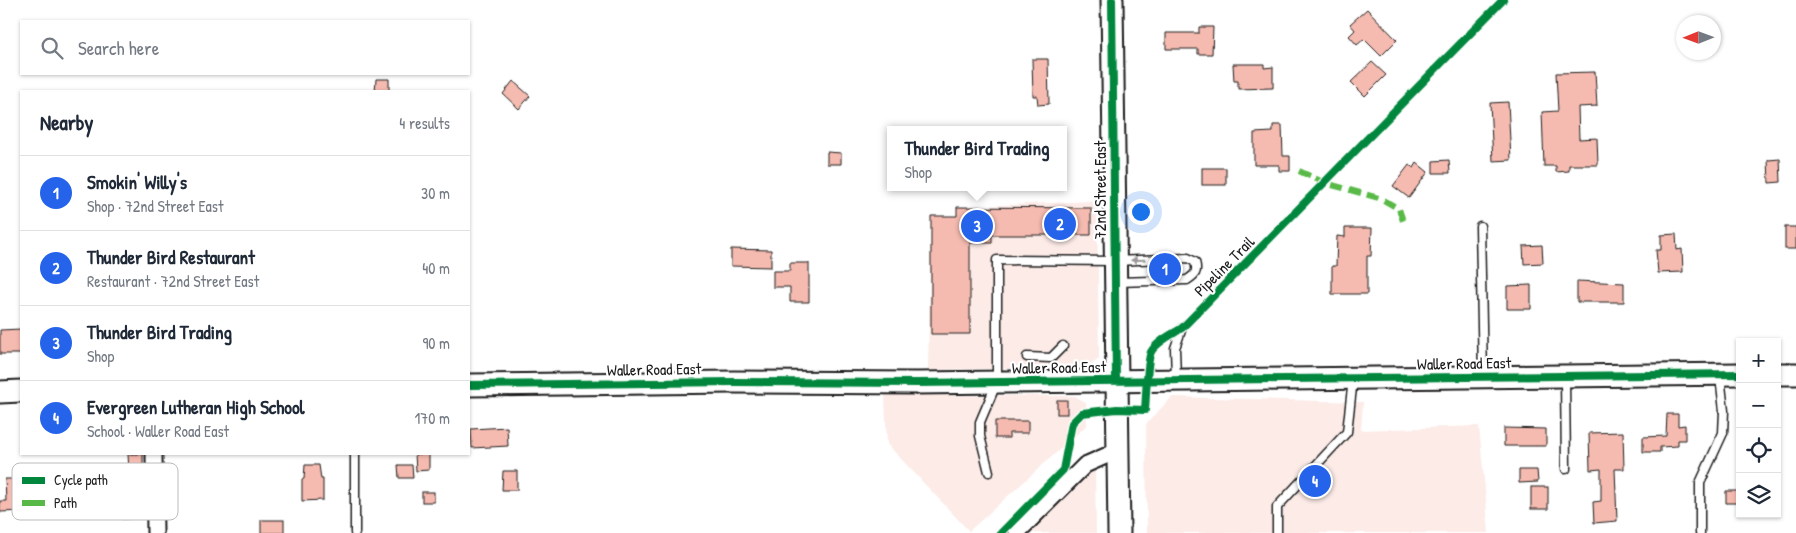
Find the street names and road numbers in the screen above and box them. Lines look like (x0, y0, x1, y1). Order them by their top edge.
street label: 72nd Street East (1089, 140, 1111, 239)
street label: Pipeline Trail (1189, 230, 1260, 301)
street label: Waller Road East (1417, 351, 1512, 375)
street label: Waller Road East (1012, 355, 1107, 379)
street label: Waller Road East (607, 357, 702, 381)

